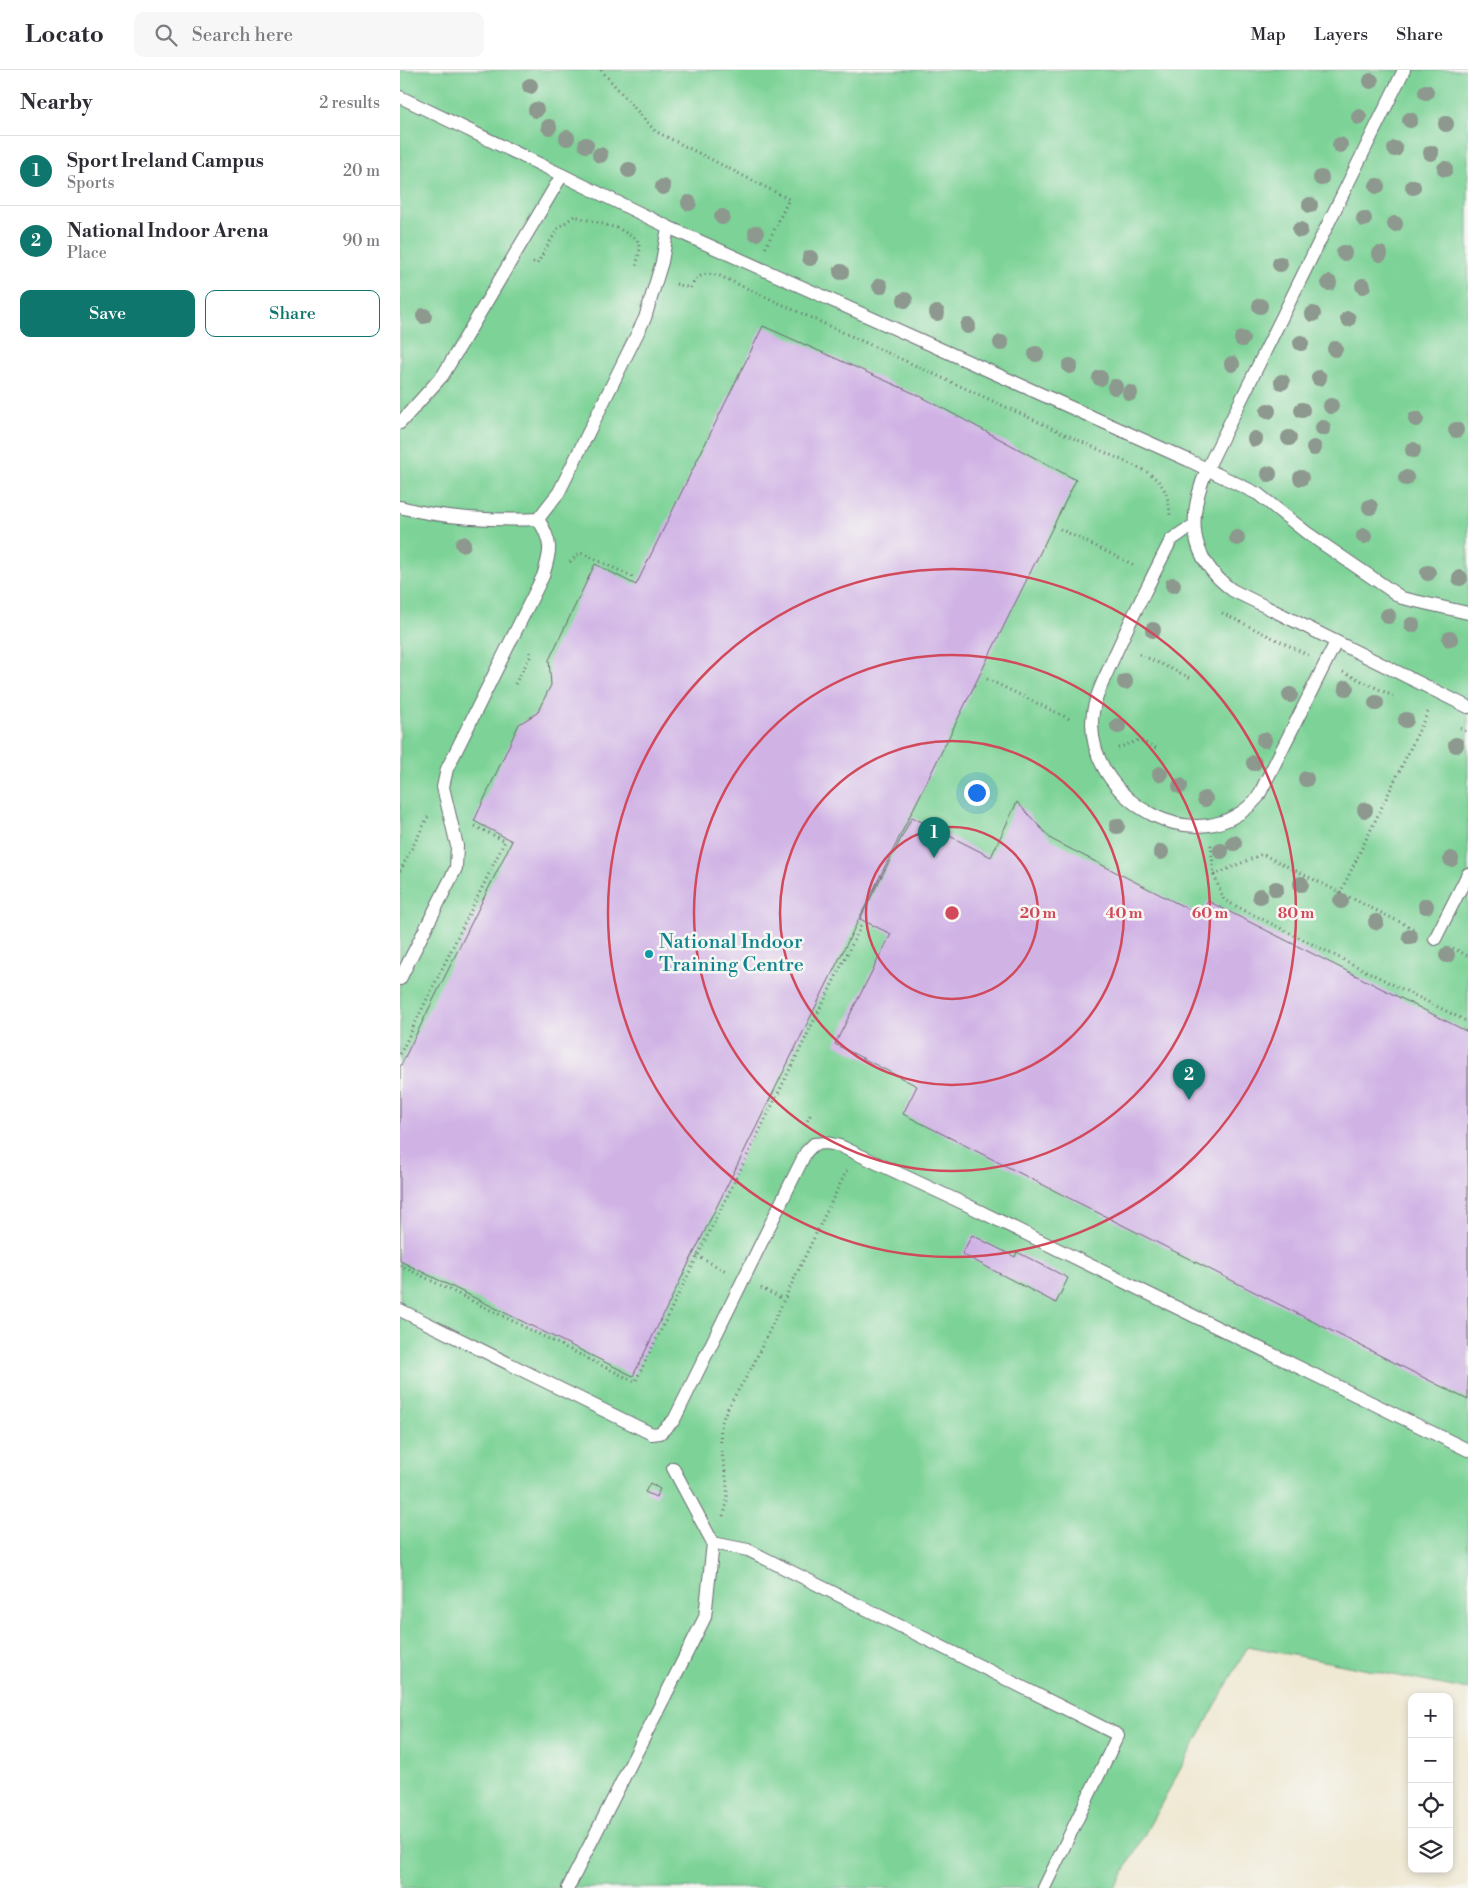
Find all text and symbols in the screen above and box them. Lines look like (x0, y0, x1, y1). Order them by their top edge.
search box (134, 12, 484, 57)
text: Locato (25, 20, 104, 50)
icon: search (152, 21, 180, 49)
text: Search here (192, 23, 293, 47)
text: Map (1251, 23, 1286, 46)
text: Layers (1314, 23, 1368, 46)
text: Share (1396, 23, 1443, 46)
text: Nearby (20, 90, 93, 116)
text: 2 results (319, 93, 380, 113)
text: Sport Ireland Campus (67, 149, 264, 173)
text: 1 (32, 161, 40, 181)
text: 20 m (343, 161, 380, 181)
text: Sports (67, 173, 114, 193)
text: National Indoor Arena (67, 219, 268, 243)
text: 2 (31, 231, 41, 251)
text: 90 m (342, 231, 380, 251)
text: Place (67, 243, 107, 263)
button: Save (20, 290, 195, 337)
button: Share (205, 290, 380, 337)
your location (964, 780, 990, 806)
pin: 1 (918, 817, 950, 858)
centre of rings (943, 904, 961, 922)
text: 20 m (1020, 904, 1057, 923)
text: 40 m (1105, 904, 1143, 923)
text: 60 m (1192, 904, 1229, 923)
text: 80 m (1278, 904, 1315, 923)
place label: National Indoor Training Centre (659, 930, 804, 978)
marker: National Indoor Training Centre (643, 948, 655, 960)
pin: 2 (1173, 1059, 1205, 1100)
map controls (1408, 1693, 1453, 1873)
button: + (1408, 1693, 1453, 1738)
button: − (1408, 1738, 1453, 1783)
button: locate (1408, 1783, 1453, 1828)
button: layers (1408, 1828, 1453, 1873)

